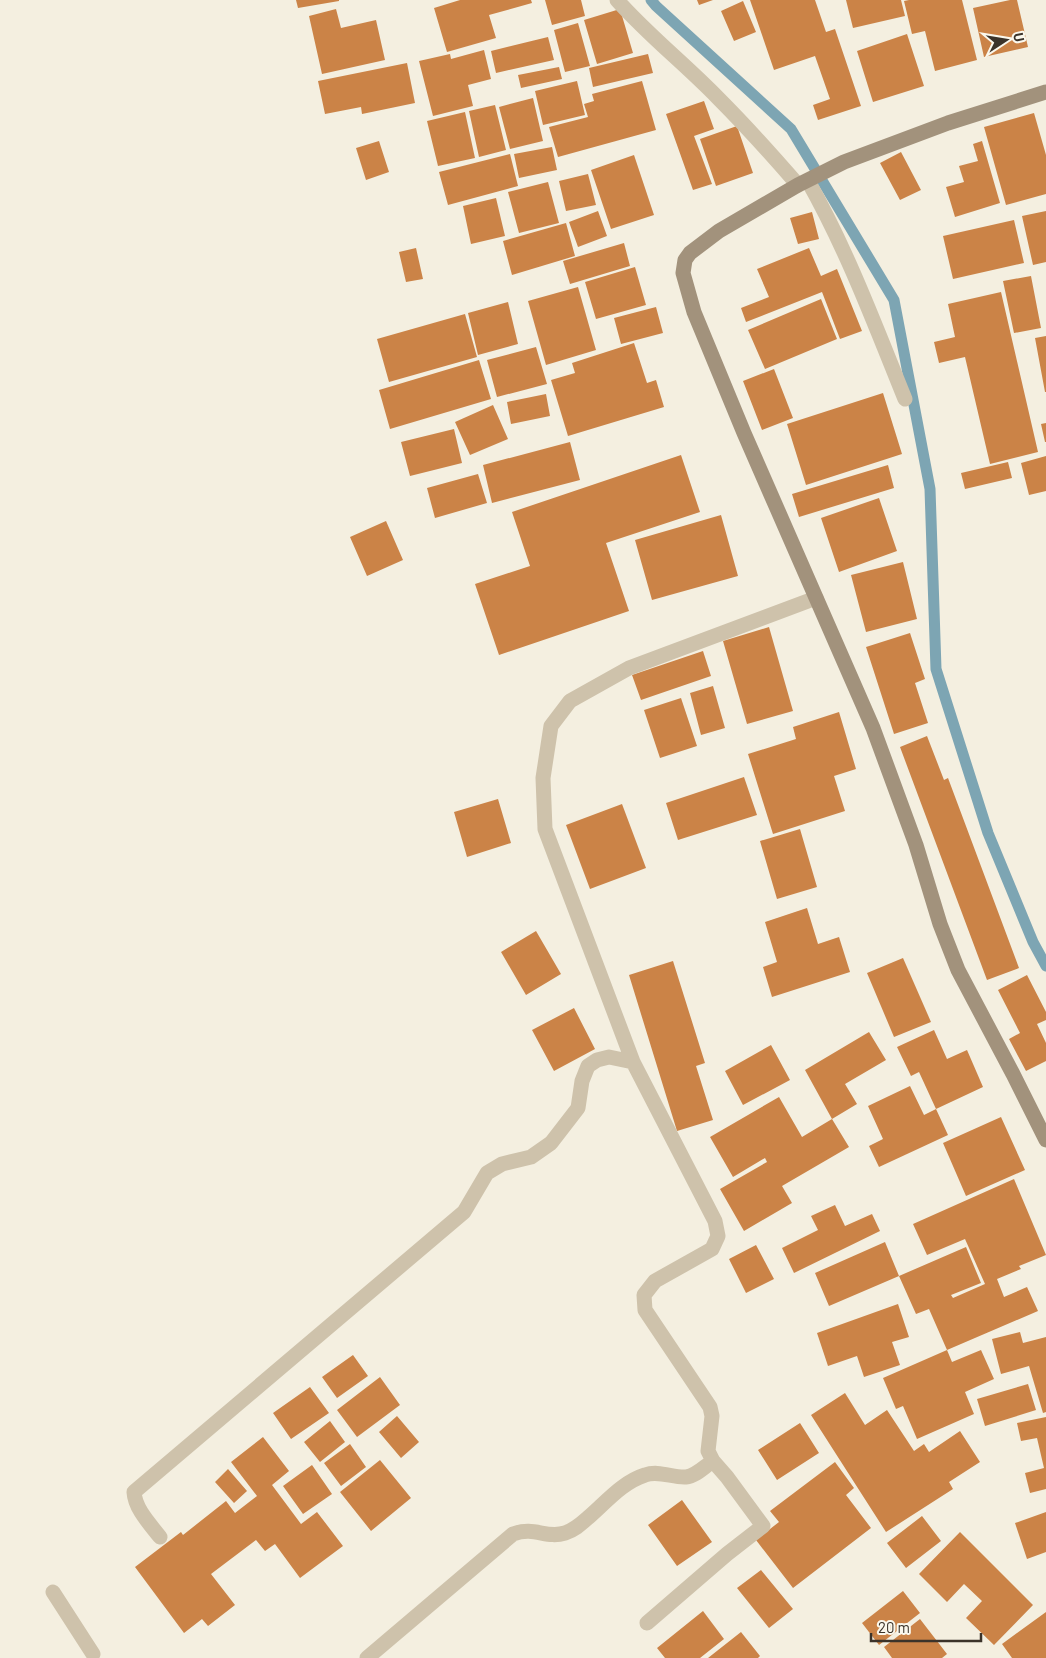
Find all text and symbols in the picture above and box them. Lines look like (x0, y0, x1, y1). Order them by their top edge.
north arrow (981, 15, 1031, 65)
text: U (1010, 31, 1028, 43)
scale bar (871, 1610, 981, 1642)
text: 20 m (878, 1618, 910, 1636)

